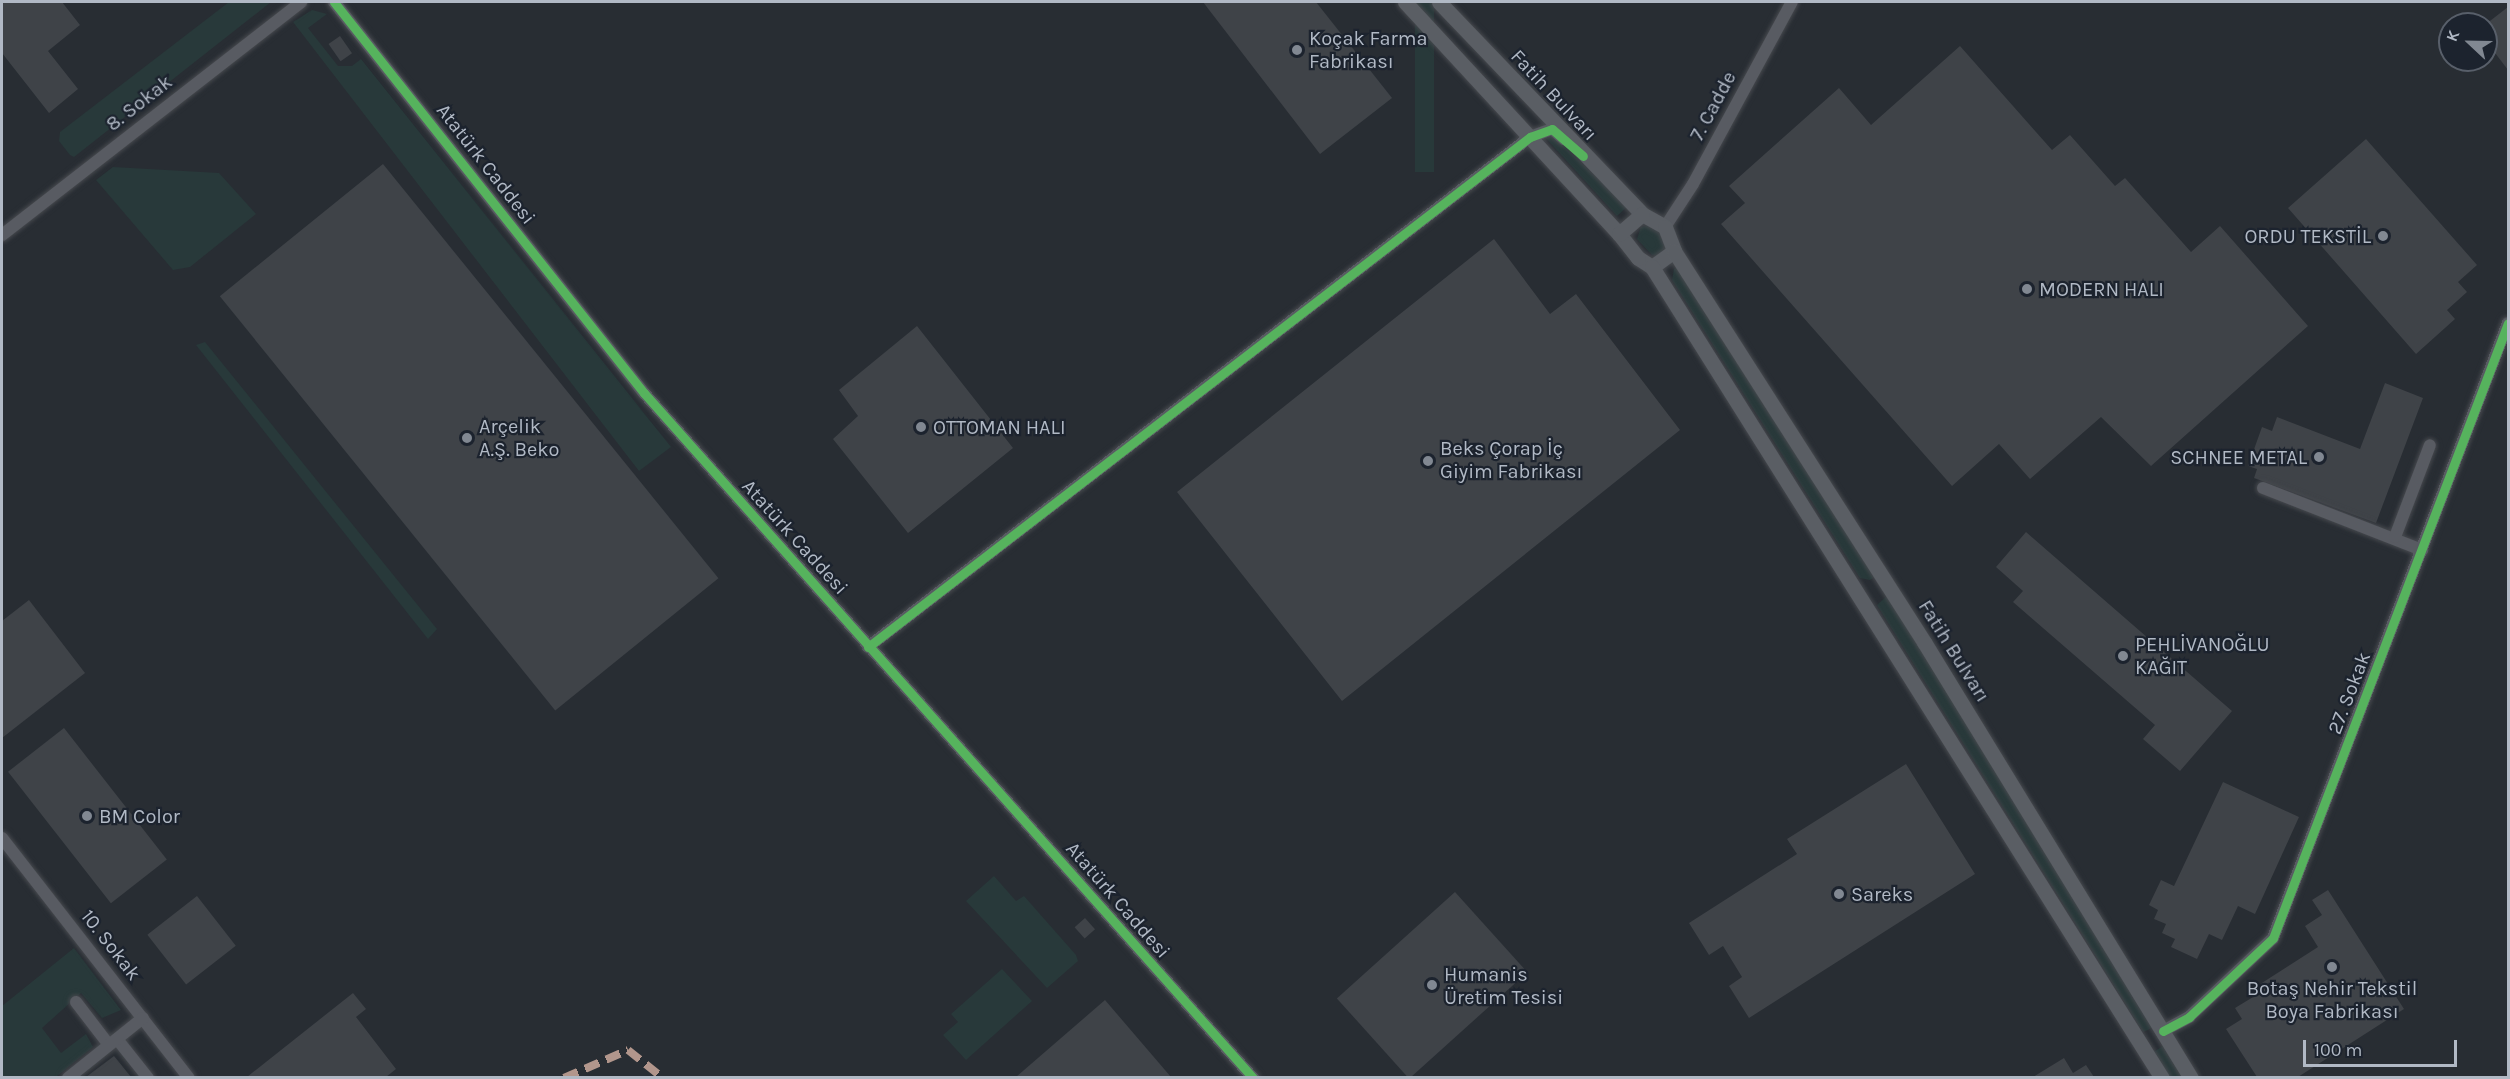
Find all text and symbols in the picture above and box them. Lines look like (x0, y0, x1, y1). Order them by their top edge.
north arrow (2438, 12, 2498, 72)
place label: Koçak Farma Fabrikası (1309, 27, 1427, 74)
text: K (2442, 27, 2463, 44)
marker: Koçak Farma Fabrikası (1290, 43, 1304, 57)
street label: Fatih Bulvarı (1506, 45, 1602, 145)
street label: 7. Cadde (1685, 67, 1741, 145)
street label: 8. Sokak (101, 70, 177, 136)
street label: Atatürk Caddesi (431, 99, 541, 229)
place label: ORDU TEKSTİL (2244, 224, 2371, 248)
marker: ORDU TEKSTİL (2376, 229, 2390, 243)
place label: MODERN HALI (2039, 277, 2164, 301)
marker: MODERN HALI (2020, 282, 2034, 296)
place label: Arçelik A.Ş. Beko (479, 414, 559, 461)
place label: OTTOMAN HALI (933, 415, 1066, 439)
marker: OTTOMAN HALI (914, 420, 928, 434)
marker: Arçelik A.Ş. Beko (460, 431, 474, 445)
place label: Beks Çorap İç Giyim Fabrikası (1440, 437, 1582, 484)
place label: SCHNEE METAL (2170, 445, 2307, 469)
marker: SCHNEE METAL (2312, 450, 2326, 464)
marker: Beks Çorap İç Giyim Fabrikası (1421, 454, 1435, 468)
street label: Atatürk Caddesi (737, 474, 853, 600)
street label: Fatih Bulvarı (1913, 596, 1995, 706)
place label: PEHLİVANOĞLU KAĞIT (2135, 632, 2270, 679)
marker: PEHLİVANOĞLU KAĞIT (2116, 649, 2130, 663)
street label: 27. Sokak (2322, 649, 2376, 737)
place label: BM Color (99, 804, 180, 828)
marker: BM Color (80, 809, 94, 823)
street label: Atatürk Caddesi (1061, 837, 1175, 963)
place label: Sareks (1851, 882, 1913, 906)
marker: Sareks (1832, 887, 1846, 901)
street label: 10. Sokak (76, 905, 146, 985)
marker: Botaş Nehir Tekstil Boya Fabrikası (2325, 960, 2339, 974)
place label: Humanis Üretim Tesisi (1444, 962, 1563, 1009)
place label: Botaş Nehir Tekstil Boya Fabrikası (2247, 976, 2417, 1023)
marker: Humanis Üretim Tesisi (1425, 978, 1439, 992)
scale bar (2306, 1028, 2460, 1066)
text: 100 m (2314, 1039, 2362, 1061)

